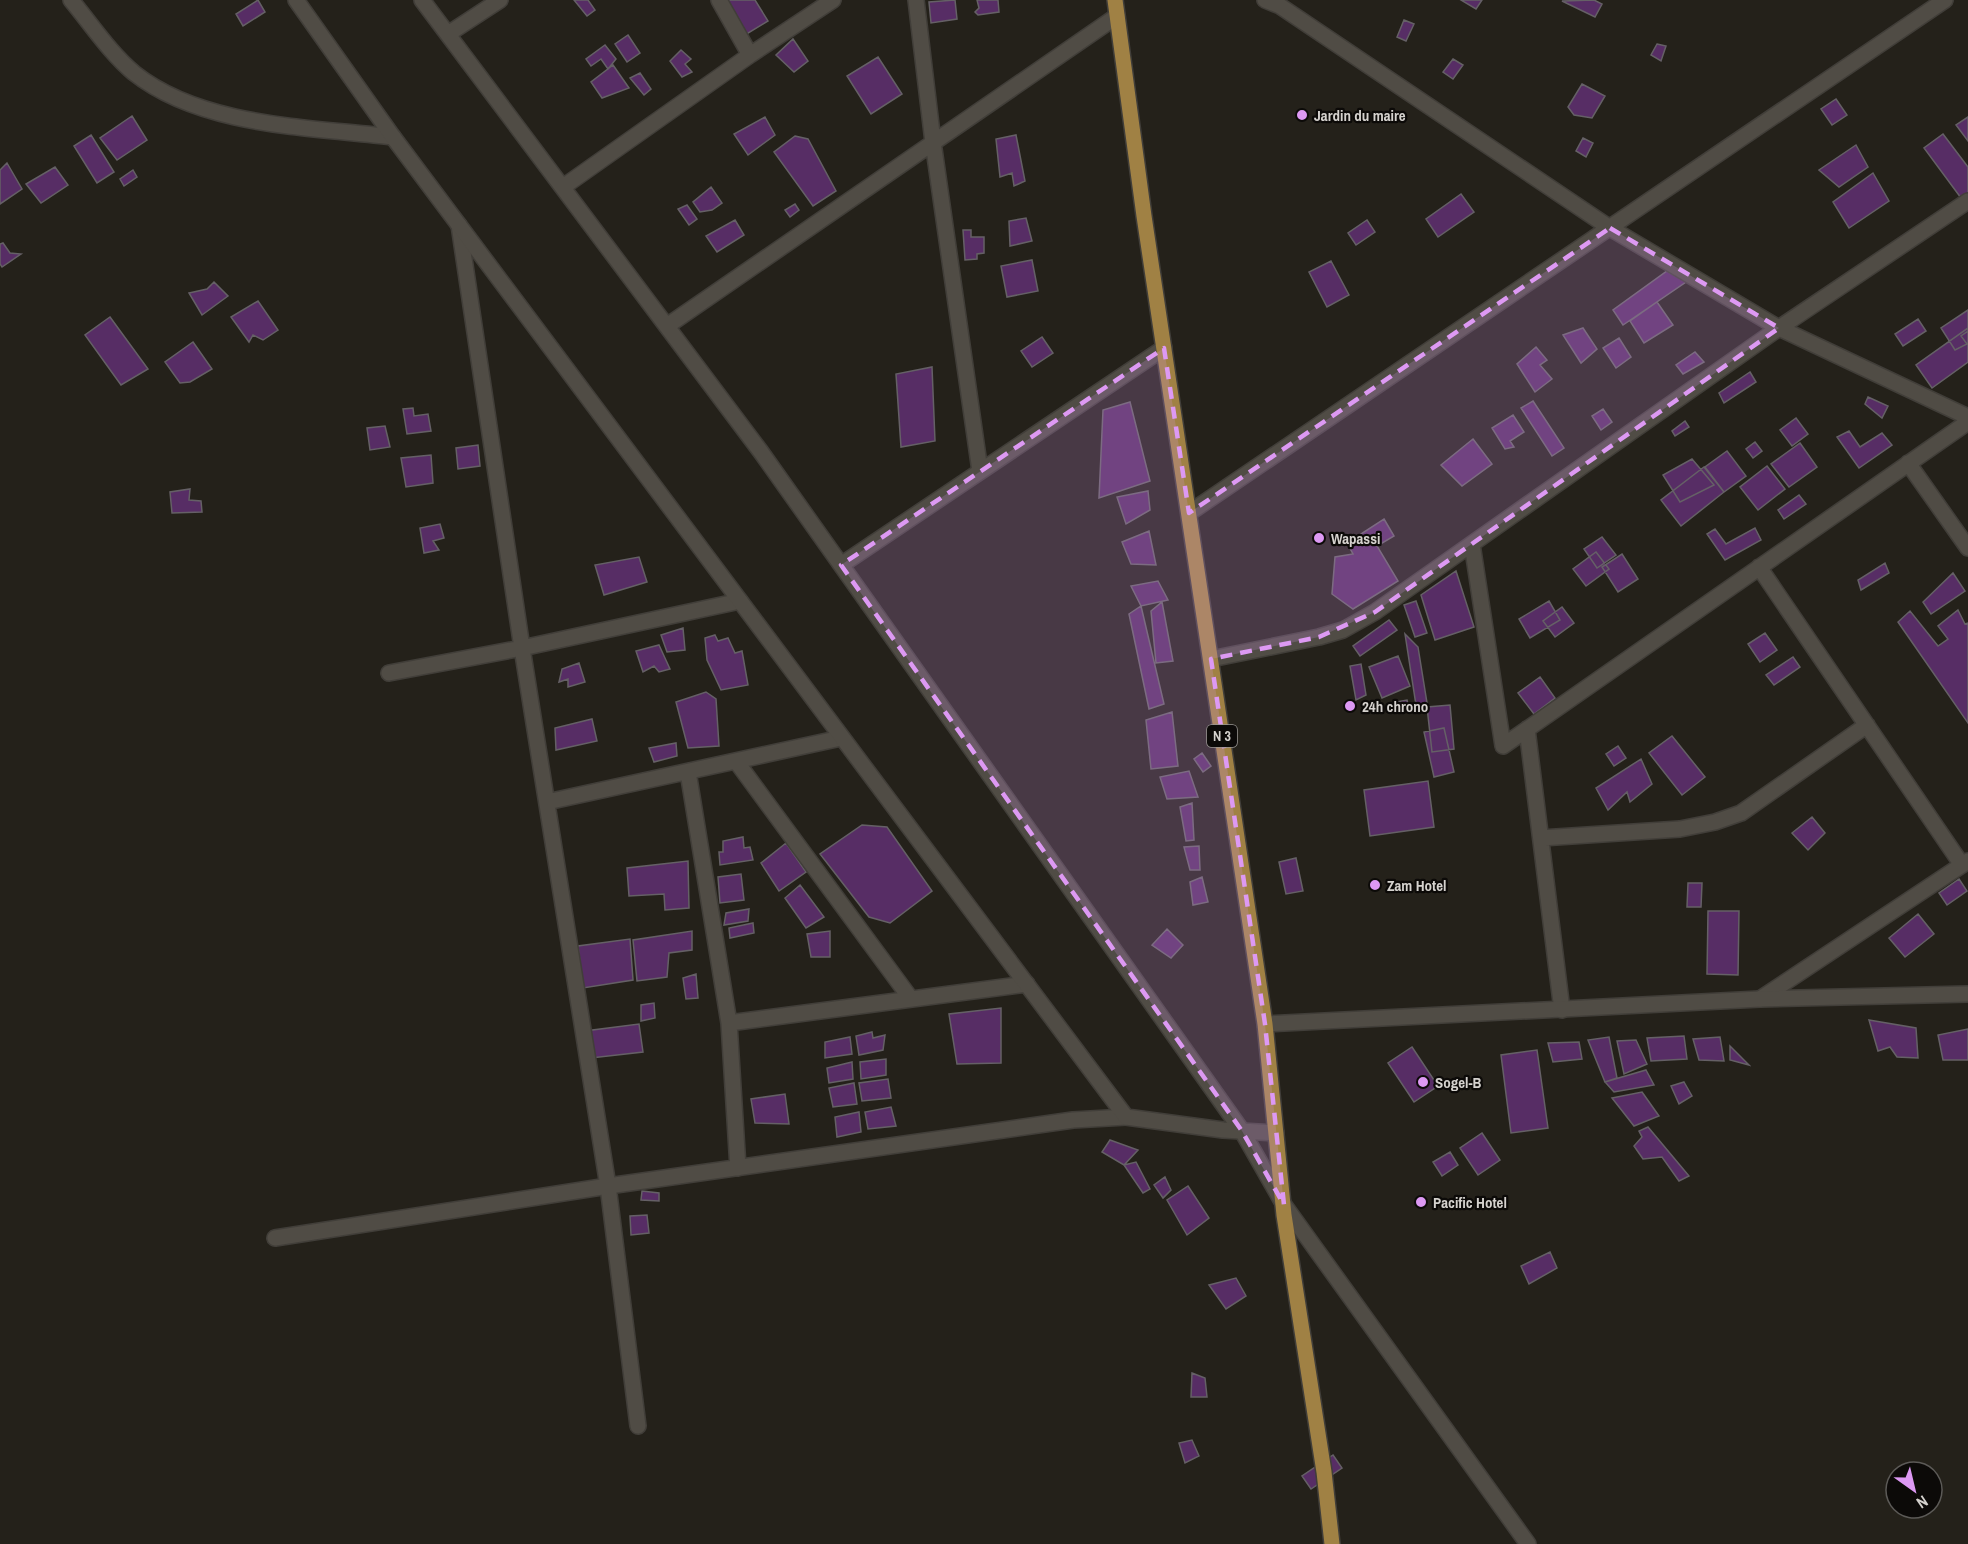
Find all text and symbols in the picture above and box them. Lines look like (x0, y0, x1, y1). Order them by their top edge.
place label: Jardin du maire (1314, 105, 1406, 126)
marker: Jardin du maire (1295, 108, 1309, 122)
place label: Wapassi (1331, 528, 1380, 549)
marker: Wapassi (1312, 531, 1326, 545)
place label: 24h chrono (1362, 696, 1428, 717)
marker: 24h chrono (1343, 699, 1357, 713)
road number: N 3 (1207, 725, 1237, 747)
place label: Zam Hotel (1387, 875, 1446, 896)
marker: Zam Hotel (1368, 878, 1382, 892)
place label: Sogel-B (1435, 1072, 1482, 1093)
marker: Sogel-B (1416, 1075, 1430, 1089)
place label: Pacific Hotel (1433, 1192, 1507, 1213)
marker: Pacific Hotel (1414, 1195, 1428, 1209)
north arrow (1884, 1460, 1944, 1520)
text: N (1912, 1491, 1932, 1514)

